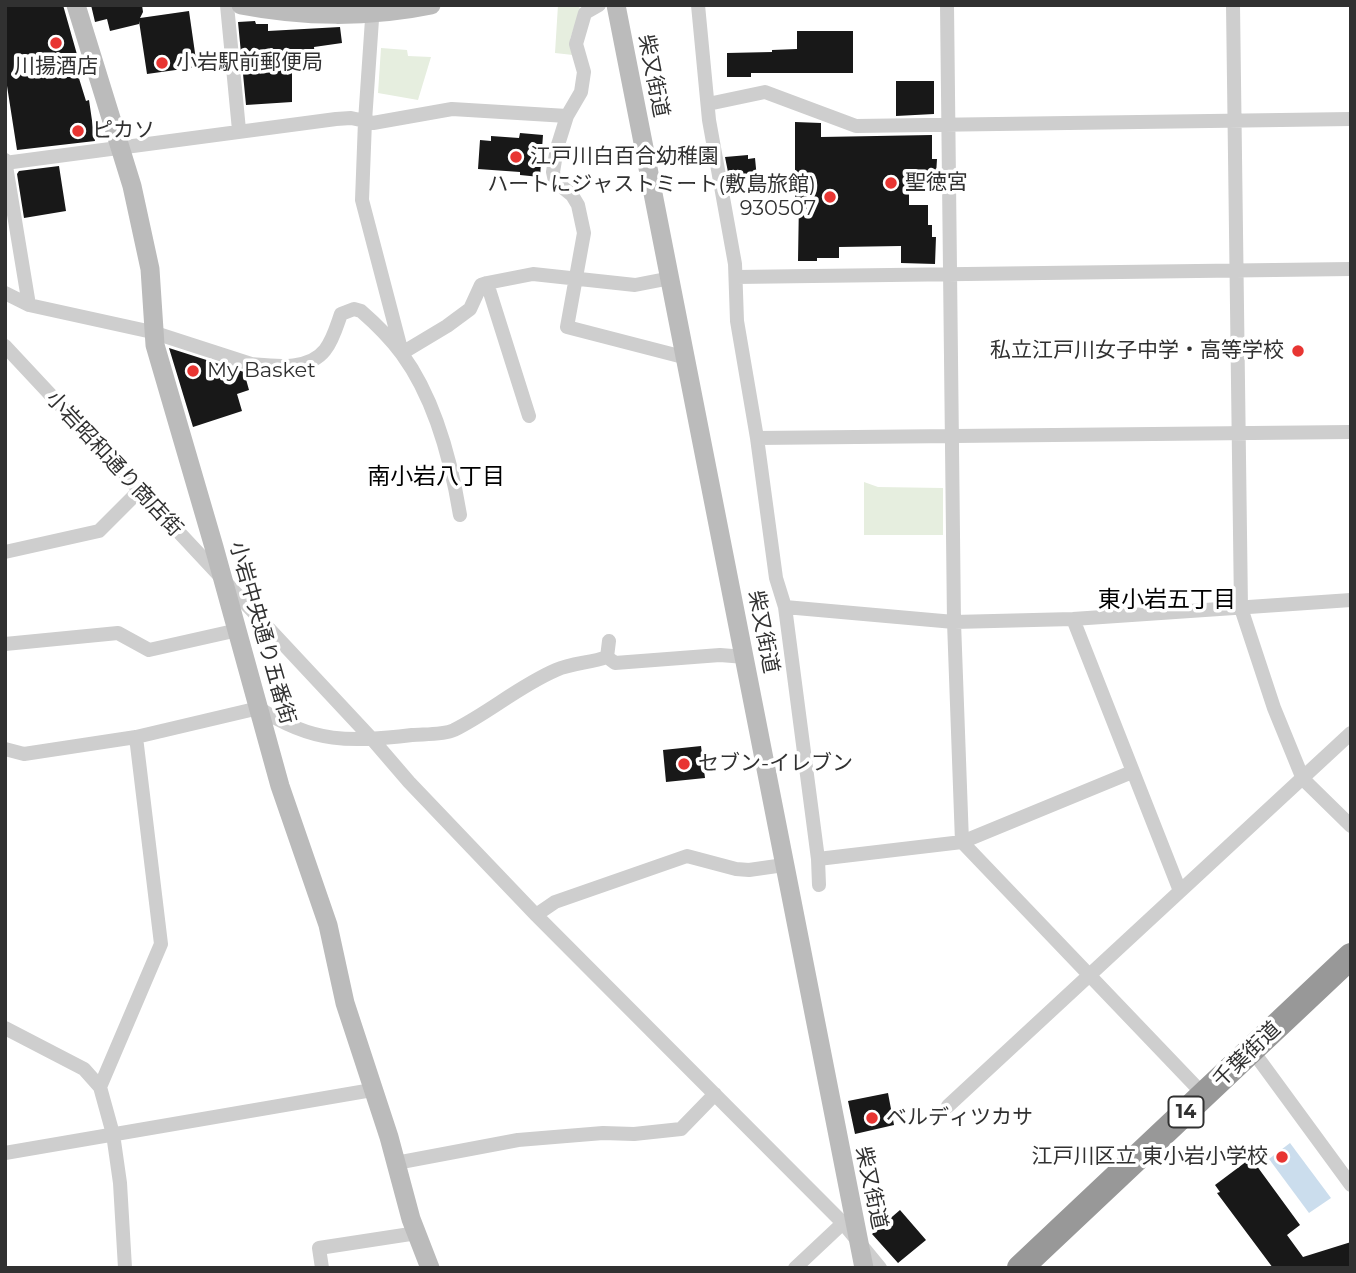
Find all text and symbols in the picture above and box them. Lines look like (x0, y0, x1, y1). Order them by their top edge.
street label: 柴又街道 (633, 32, 673, 120)
marker: 川揚酒店 (48, 35, 64, 51)
place label: 小岩駅前郵便局 (176, 50, 323, 76)
place label: 川揚酒店 (14, 54, 98, 80)
marker: 小岩駅前郵便局 (154, 55, 170, 71)
place label: ピカソ (92, 118, 155, 144)
marker: ピカソ (70, 123, 86, 139)
place label: 江戸川白百合幼稚園 (530, 144, 719, 170)
marker: 江戸川白百合幼稚園 (508, 149, 524, 165)
place label: 聖徳宮 (905, 170, 968, 196)
place label: ハートにジャストミート(敷島旅館) 930507 (487, 172, 816, 222)
marker: 聖徳宮 (883, 175, 899, 191)
marker: ハートにジャストミート(敷島旅館) 930507 (822, 189, 838, 205)
place label: 私立江戸川女子中学・高等学校 (990, 338, 1284, 364)
marker: 私立江戸川女子中学・高等学校 (1290, 343, 1306, 359)
place label: My Basket (207, 358, 316, 384)
marker: My Basket (185, 363, 201, 379)
street label: 小岩昭和通り商店街 (40, 386, 188, 542)
district label: 南小岩八丁目 (367, 463, 505, 491)
street label: 小岩中央通り五番街 (224, 539, 300, 727)
district label: 東小岩五丁目 (1098, 586, 1236, 614)
street label: 柴又街道 (743, 588, 783, 676)
place label: セブン-イレブン (698, 751, 853, 777)
marker: セブン-イレブン (676, 756, 692, 772)
street label: 千葉街道 (1208, 1017, 1286, 1093)
road number: 14 (1168, 1096, 1204, 1128)
place label: ベルディツカサ (886, 1105, 1033, 1131)
marker: ベルディツカサ (864, 1110, 880, 1126)
street label: 柴又街道 (850, 1144, 892, 1232)
place label: 江戸川区立 東小岩小学校 (1031, 1144, 1268, 1170)
marker: 江戸川区立 東小岩小学校 (1274, 1149, 1290, 1165)

